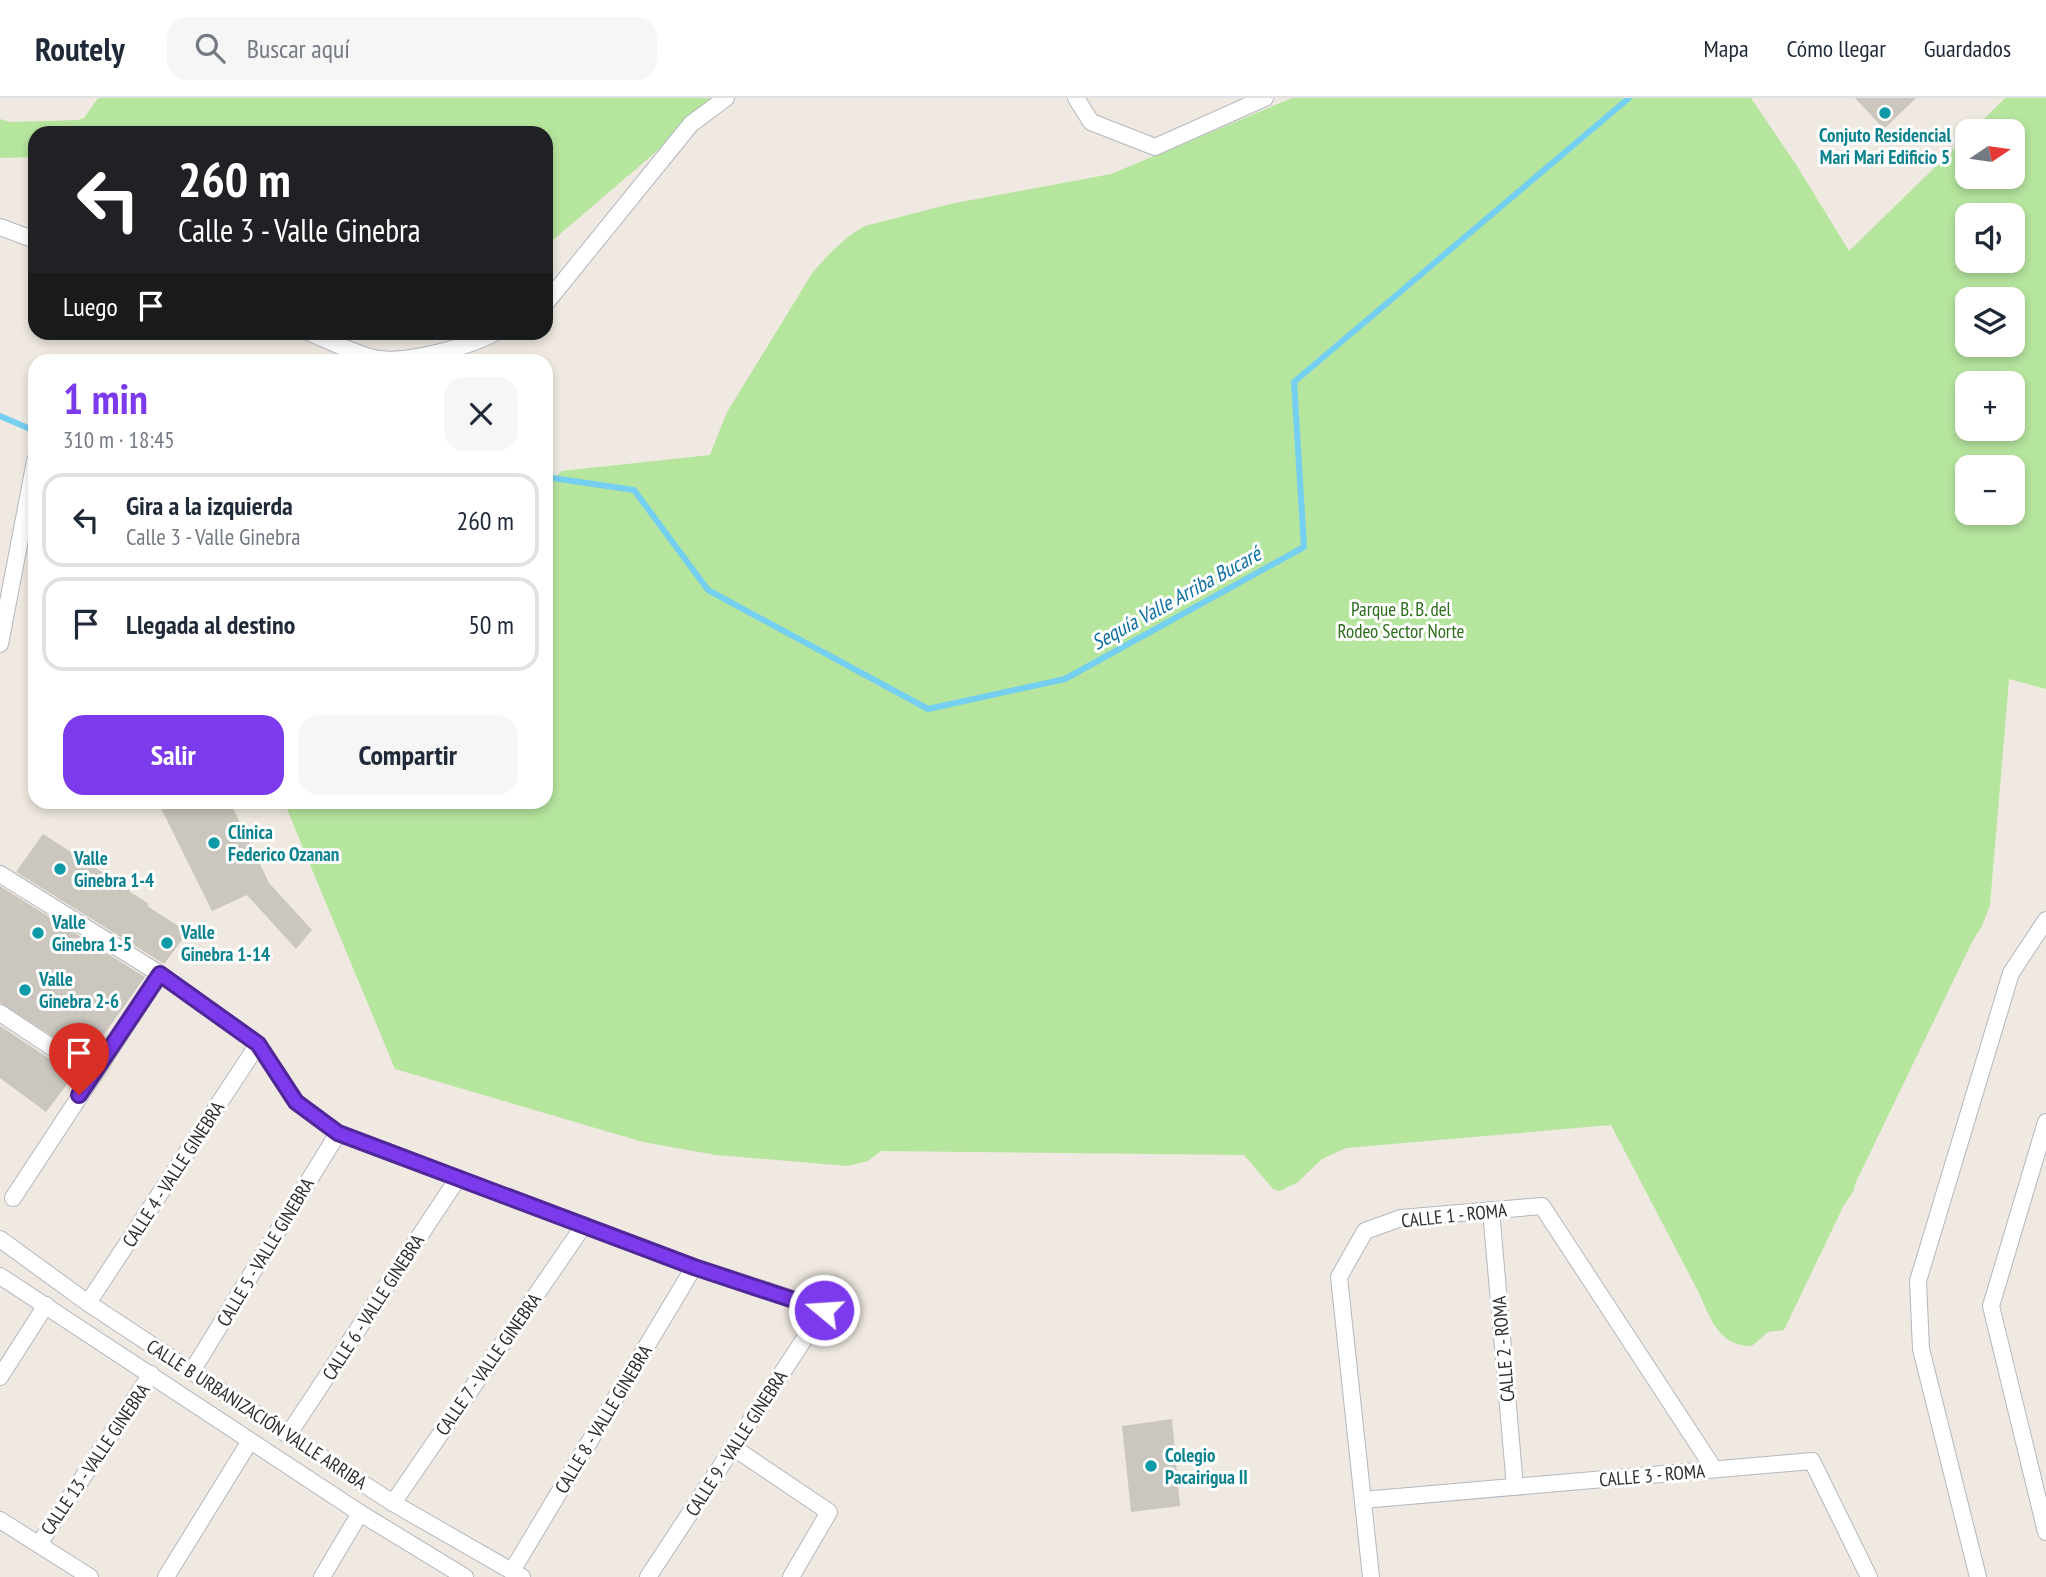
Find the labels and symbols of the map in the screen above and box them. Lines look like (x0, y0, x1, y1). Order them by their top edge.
marker: Conjuto Residencial Mari Mari Edificio 5 (1877, 105, 1893, 121)
north arrow (1955, 119, 2025, 189)
place label: Conjuto Residencial Mari Mari Edificio 5 (1819, 123, 1951, 169)
water label: Sequía Valle Arriba Bucaré (1087, 539, 1267, 656)
park label: Parque B. B. del Rodeo Sector Norte (1338, 597, 1465, 643)
place label: Clinica Federico Ozanan (228, 820, 339, 866)
marker: Clinica Federico Ozanan (206, 835, 222, 851)
place label: Valle Ginebra 1-4 (73, 846, 154, 892)
marker: Valle Ginebra 1-4 (52, 861, 68, 877)
place label: Valle Ginebra 1-5 (51, 910, 132, 956)
place label: Valle Ginebra 1-14 (180, 920, 270, 966)
marker: Valle Ginebra 1-5 (30, 925, 46, 941)
marker: Valle Ginebra 1-14 (159, 935, 175, 951)
place label: Valle Ginebra 2-6 (38, 967, 119, 1013)
marker: Valle Ginebra 2-6 (17, 982, 33, 998)
pin (49, 1023, 109, 1095)
street label: CALLE 4 - VALLE GINEBRA (117, 1097, 229, 1251)
street label: CALLE 5 - VALLE GINEBRA (211, 1173, 319, 1331)
street label: CALLE 1 - ROMA (1400, 1198, 1508, 1232)
street label: CALLE 6 - VALLE GINEBRA (317, 1230, 429, 1384)
position arrow (787, 1273, 861, 1347)
street label: CALLE 7 - VALLE GINEBRA (430, 1288, 546, 1440)
street label: CALLE 2 - ROMA (1486, 1295, 1520, 1403)
street label: CALLE B URBANIZACIÓN VALLE ARRIBA (142, 1334, 372, 1494)
street label: CALLE 8 - VALLE GINEBRA (549, 1340, 657, 1498)
street label: CALLE 9 - VALLE GINEBRA (680, 1366, 792, 1520)
street label: CALLE 13 - VALLE GINEBRA (35, 1379, 155, 1539)
place label: Colegio Pacairigua II (1165, 1443, 1248, 1489)
marker: Colegio Pacairigua II (1143, 1458, 1159, 1474)
street label: CALLE 3 - ROMA (1598, 1458, 1706, 1492)

